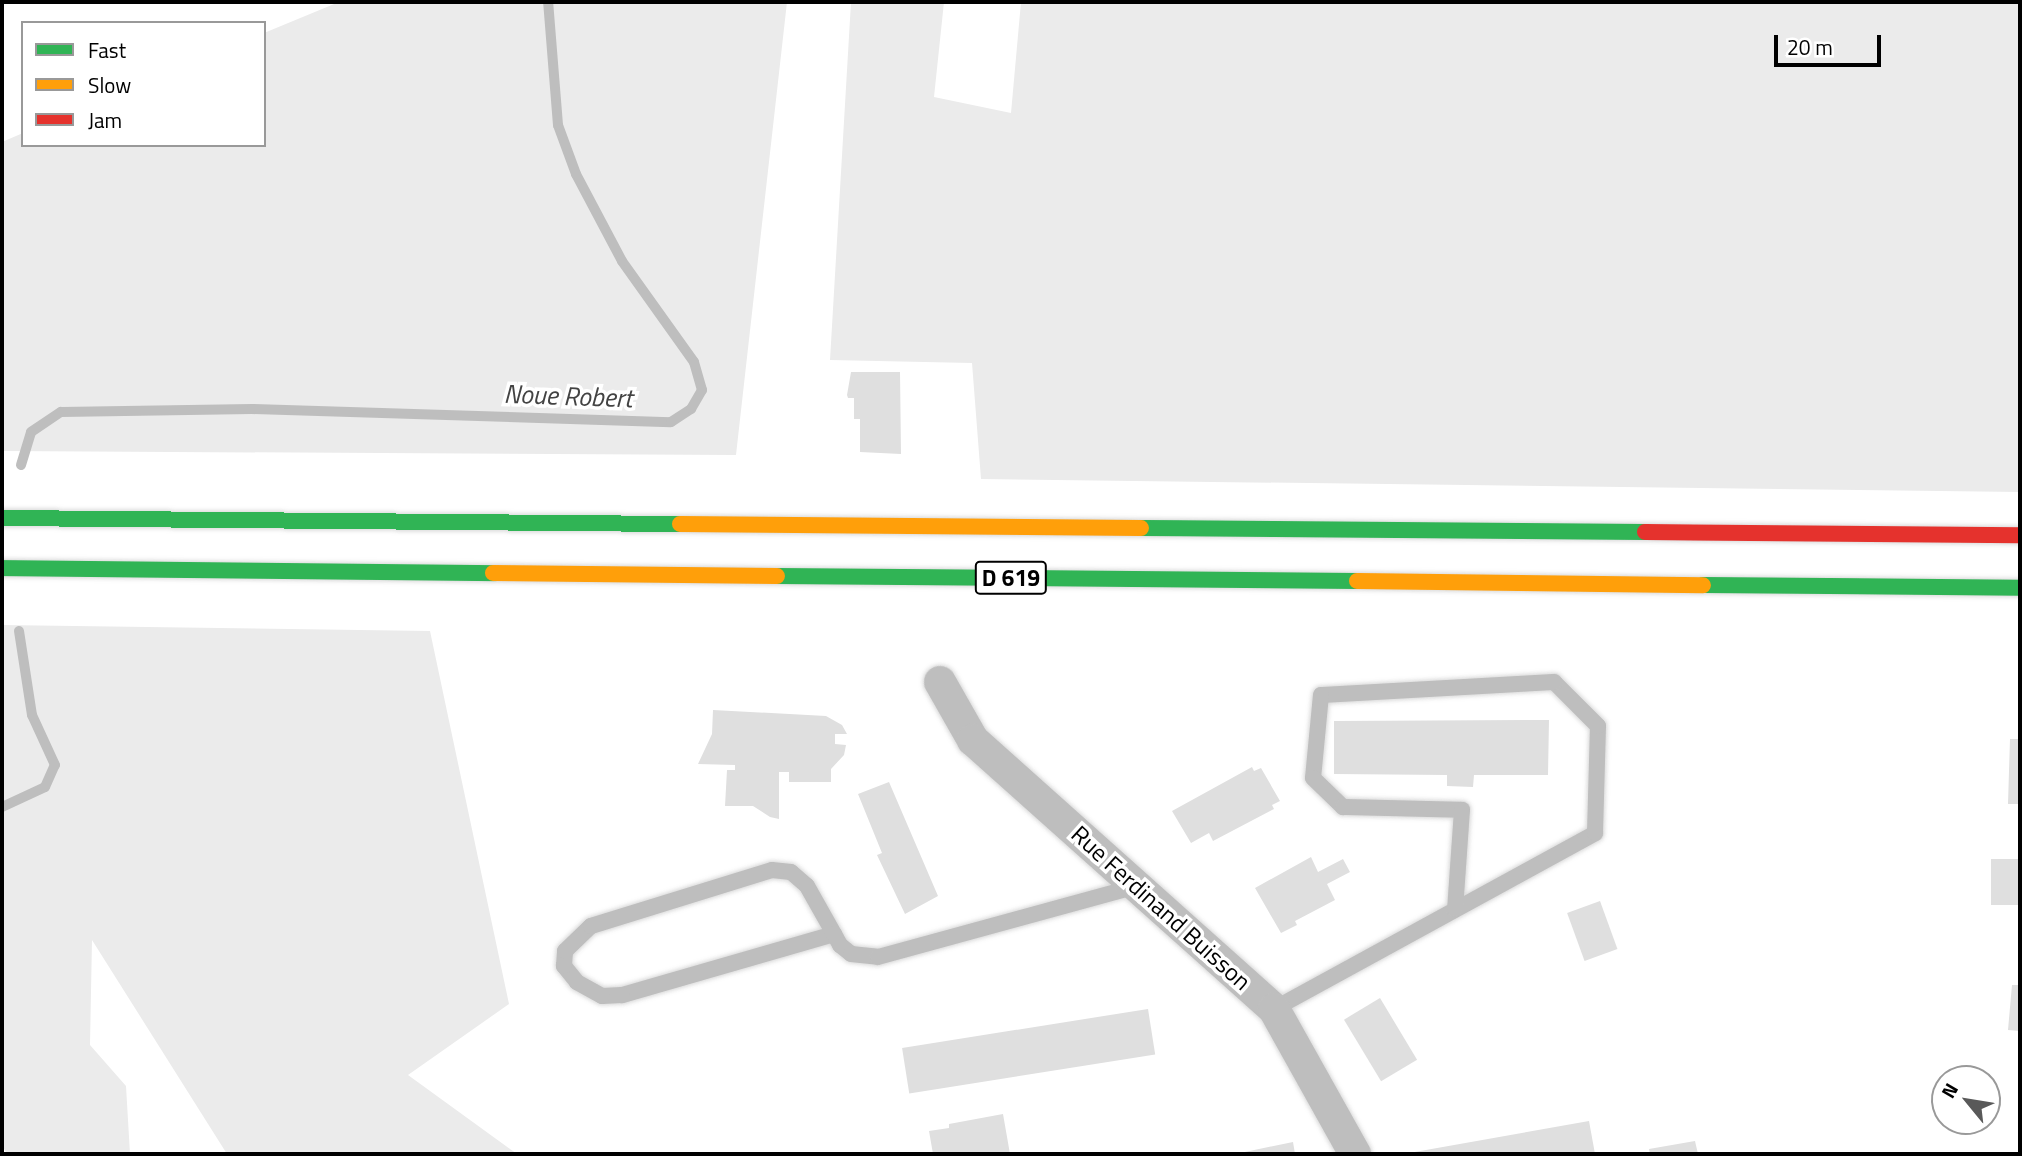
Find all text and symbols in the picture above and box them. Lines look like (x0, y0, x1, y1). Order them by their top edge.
legend (21, 21, 266, 147)
scale bar (1777, 21, 1884, 65)
text: 20 m (1787, 31, 1833, 63)
text: Fast (88, 34, 126, 66)
text: Slow (88, 69, 131, 101)
text: Jam (88, 104, 122, 136)
water label: Noue Robert (503, 378, 633, 414)
road number: D 619 (974, 558, 1048, 598)
street label: Rue Ferdinand Buisson (1065, 820, 1257, 996)
north arrow (1931, 1065, 2001, 1135)
text: N (1933, 1077, 1965, 1103)

